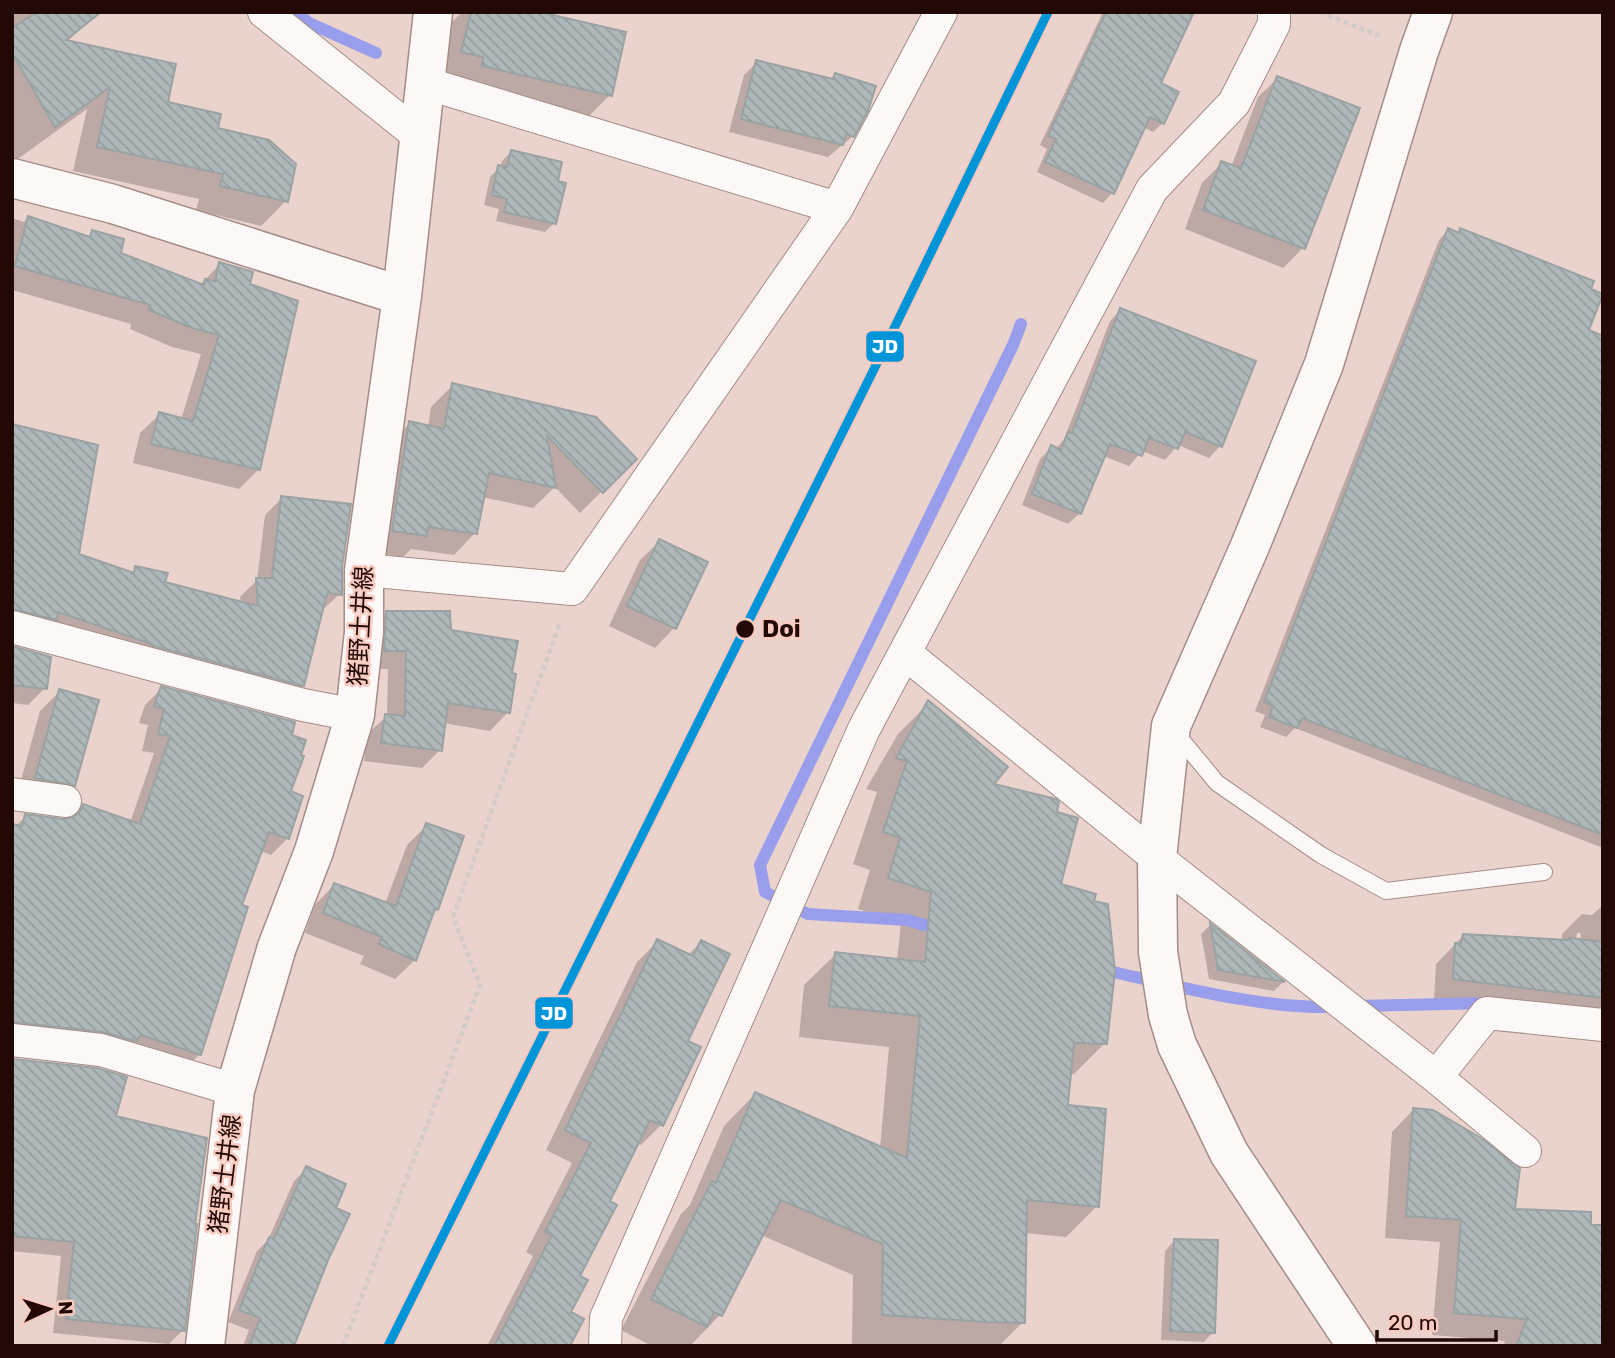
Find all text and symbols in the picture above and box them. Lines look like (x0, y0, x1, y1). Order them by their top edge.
line badge: JD (865, 330, 905, 363)
text: JD (872, 335, 898, 358)
street label: 猪野土井線 (344, 565, 378, 687)
place label: Doi (762, 615, 801, 643)
marker: Doi (734, 618, 756, 640)
line badge: JD (534, 996, 574, 1030)
text: JD (541, 1002, 567, 1025)
street label: 猪野土井線 (204, 1113, 246, 1235)
north arrow (14, 1274, 84, 1344)
scale bar (1377, 1298, 1496, 1342)
text: N (54, 1300, 77, 1315)
text: 20 m (1388, 1310, 1437, 1335)

